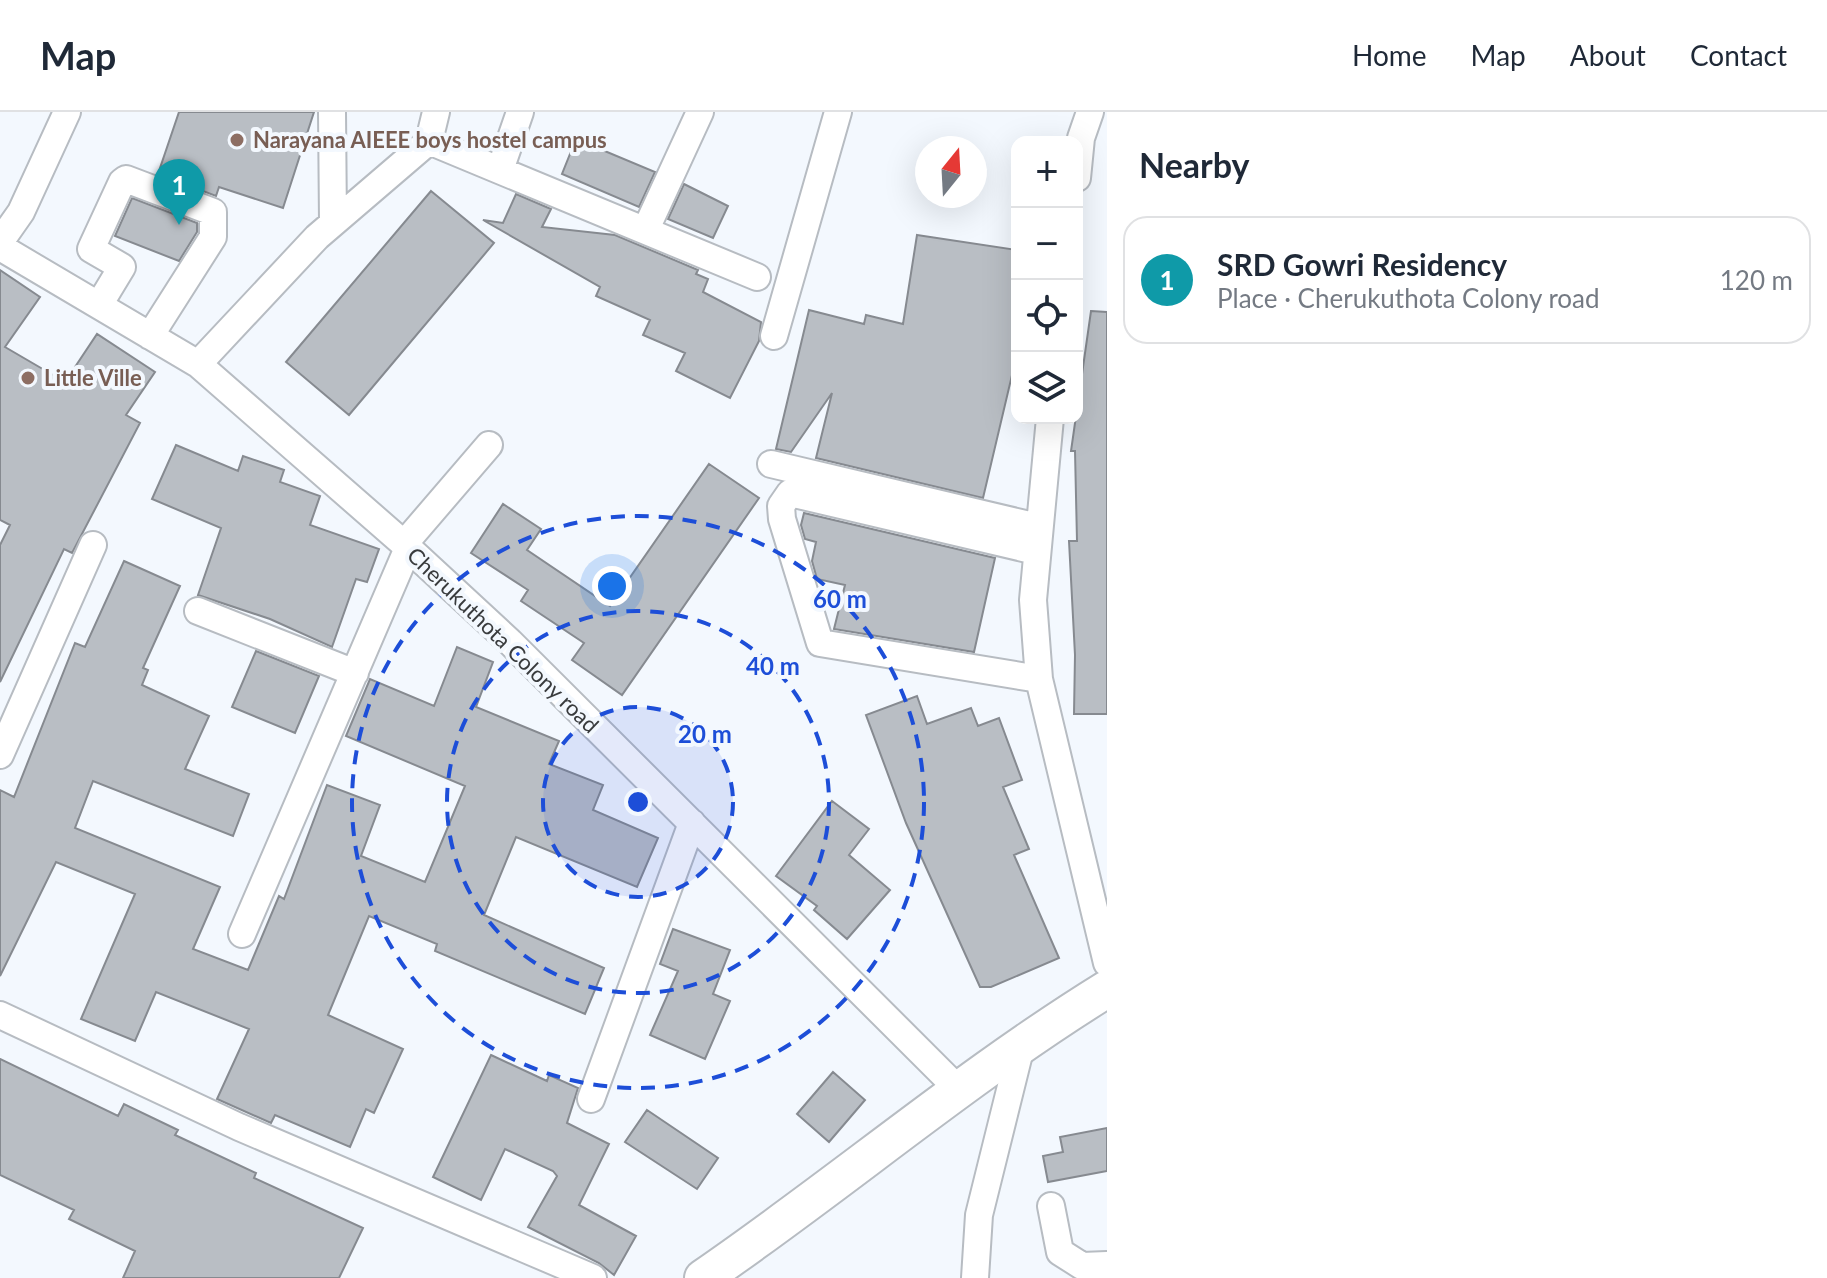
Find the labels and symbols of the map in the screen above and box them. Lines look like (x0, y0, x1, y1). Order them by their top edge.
place label: Narayana AIEEE boys hostel campus (253, 126, 607, 153)
marker: Narayana AIEEE boys hostel campus (228, 131, 246, 149)
north arrow (915, 136, 987, 208)
pin: 1 (153, 159, 205, 225)
place label: Little Ville (44, 364, 142, 391)
marker: Little Ville (19, 369, 37, 387)
street label: Cherukuthota Colony road (402, 541, 605, 738)
your location (592, 566, 632, 606)
text: 60 m (813, 584, 867, 613)
text: 40 m (746, 651, 800, 680)
text: 20 m (678, 719, 732, 748)
centre of rings (624, 788, 652, 816)

